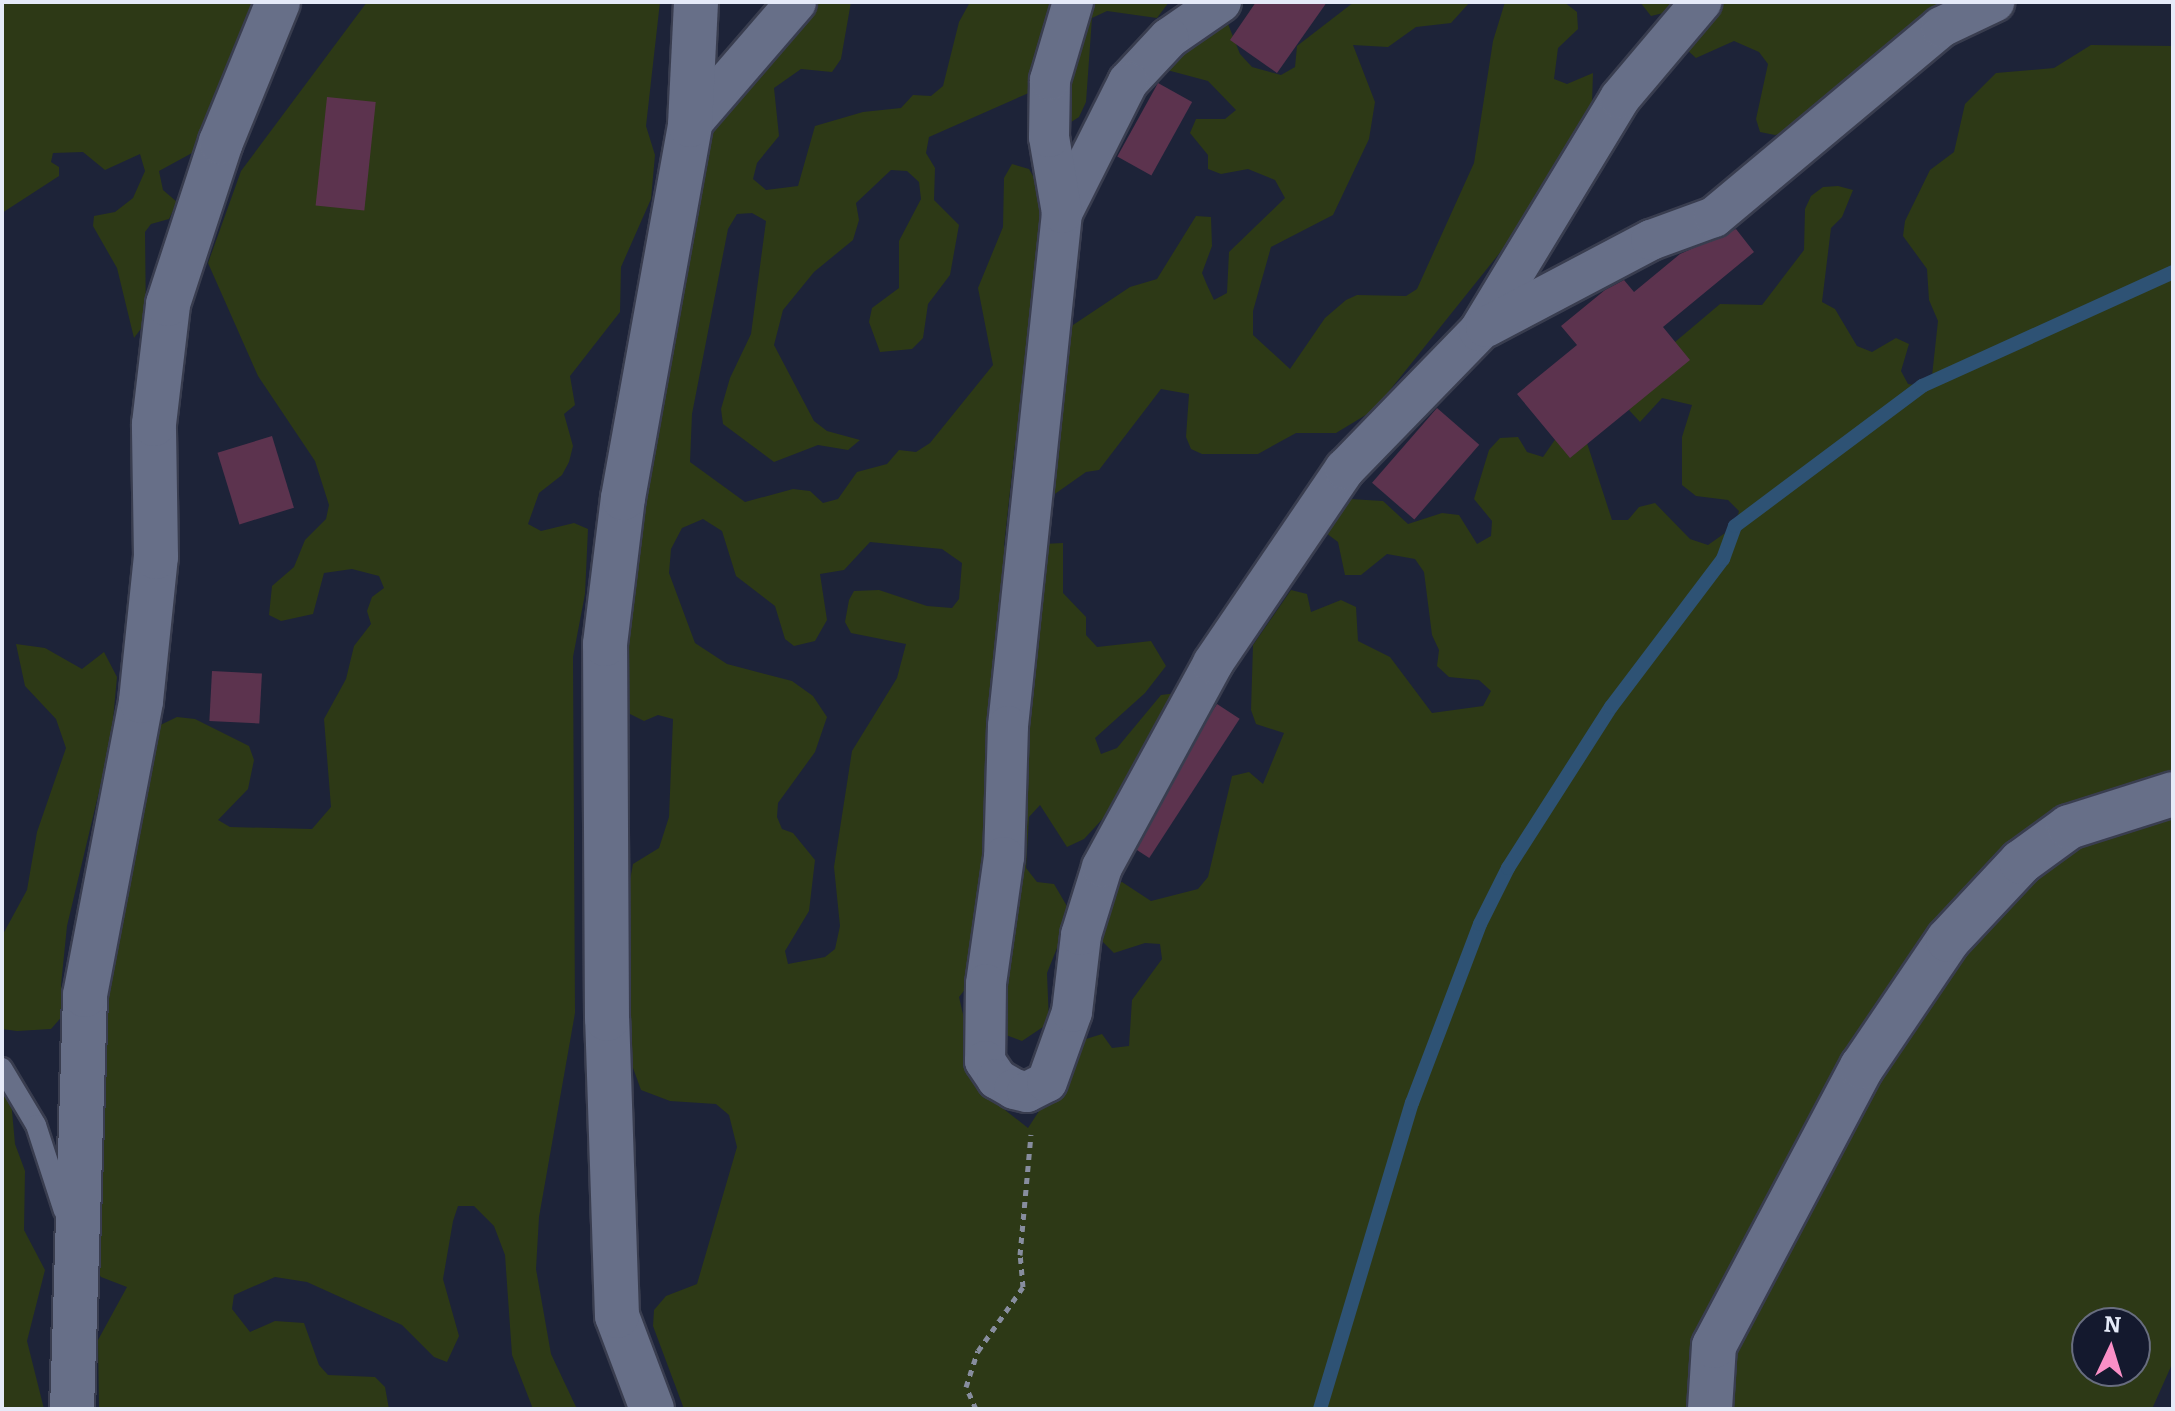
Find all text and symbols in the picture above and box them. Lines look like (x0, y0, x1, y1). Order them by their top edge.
north arrow (2071, 1307, 2151, 1387)
text: N (2103, 1310, 2122, 1339)

